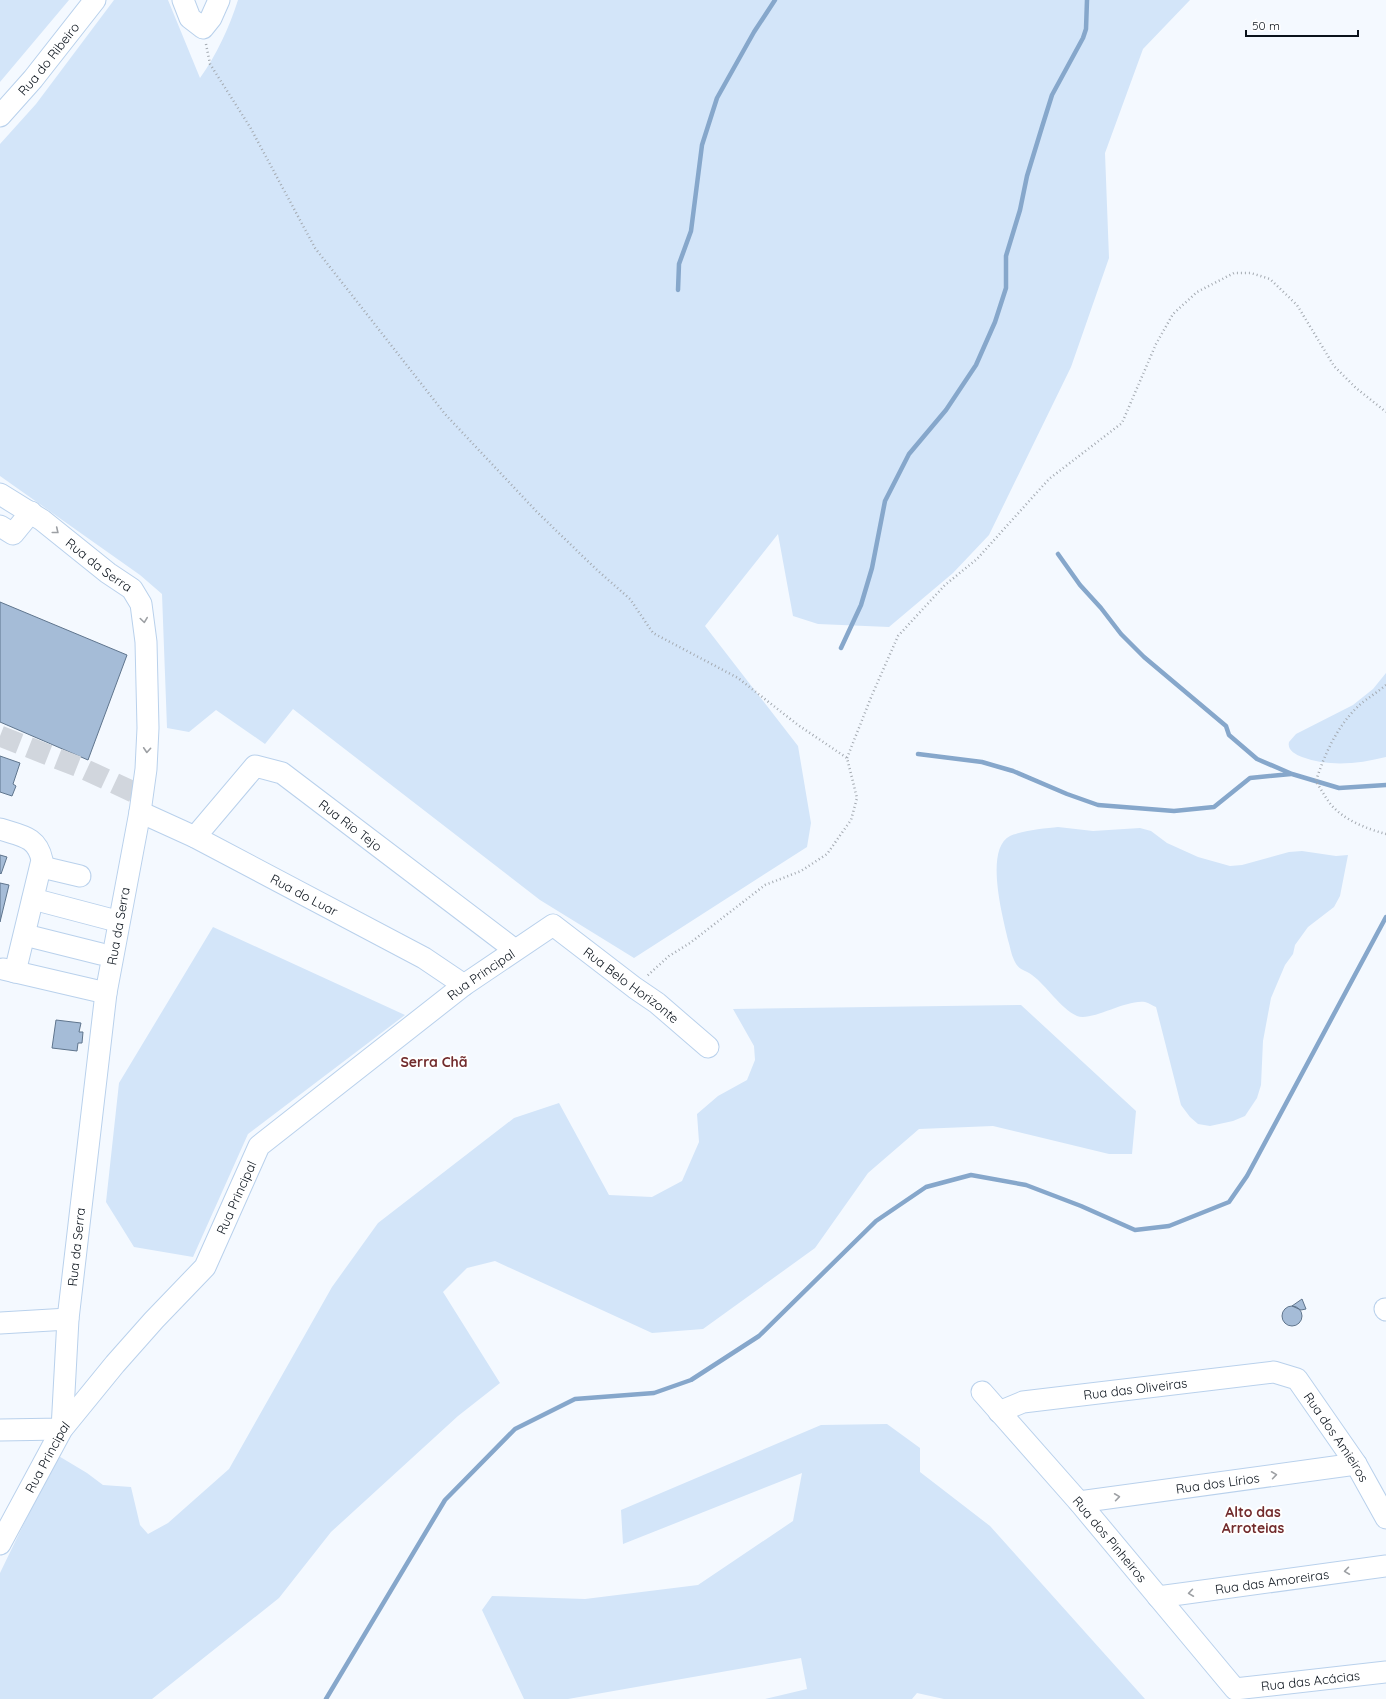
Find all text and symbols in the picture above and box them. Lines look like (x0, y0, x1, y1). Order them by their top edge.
scale bar (1246, 12, 1358, 38)
text: 50 m (1252, 18, 1280, 33)
street label: Rua do Ribeiro (14, 19, 83, 99)
one-way arrow (51, 526, 58, 533)
street label: Rua da Serra (63, 534, 135, 595)
one-way arrow (139, 617, 148, 623)
one-way arrow (142, 747, 151, 753)
street label: Rua Rio Tejo (316, 796, 386, 854)
street label: Rua do Luar (268, 870, 341, 919)
street label: Rua da Serra (103, 886, 133, 966)
street label: Rua Belo Horizonte (580, 943, 682, 1026)
street label: Rua Principal (444, 945, 518, 1003)
district label: Serra Chã (400, 1053, 468, 1071)
street label: Rua Principal (213, 1158, 259, 1237)
street label: Rua da Serra (64, 1207, 88, 1287)
street label: Rua das Oliveiras (1082, 1374, 1188, 1403)
street label: Rua dos Amieiros (1301, 1389, 1372, 1485)
street label: Rua Principal (21, 1418, 73, 1495)
street label: Rua dos Lírios (1175, 1469, 1261, 1497)
one-way arrow (1271, 1471, 1277, 1480)
street label: Rua dos Pinheiros (1070, 1493, 1150, 1585)
one-way arrow (1114, 1493, 1120, 1502)
district label: Alto das Arroteias (1222, 1503, 1284, 1537)
street label: Rua das Amoreiras (1214, 1566, 1330, 1597)
one-way arrow (1344, 1566, 1350, 1575)
one-way arrow (1188, 1588, 1194, 1597)
street label: Rua das Acácias (1260, 1667, 1361, 1694)

